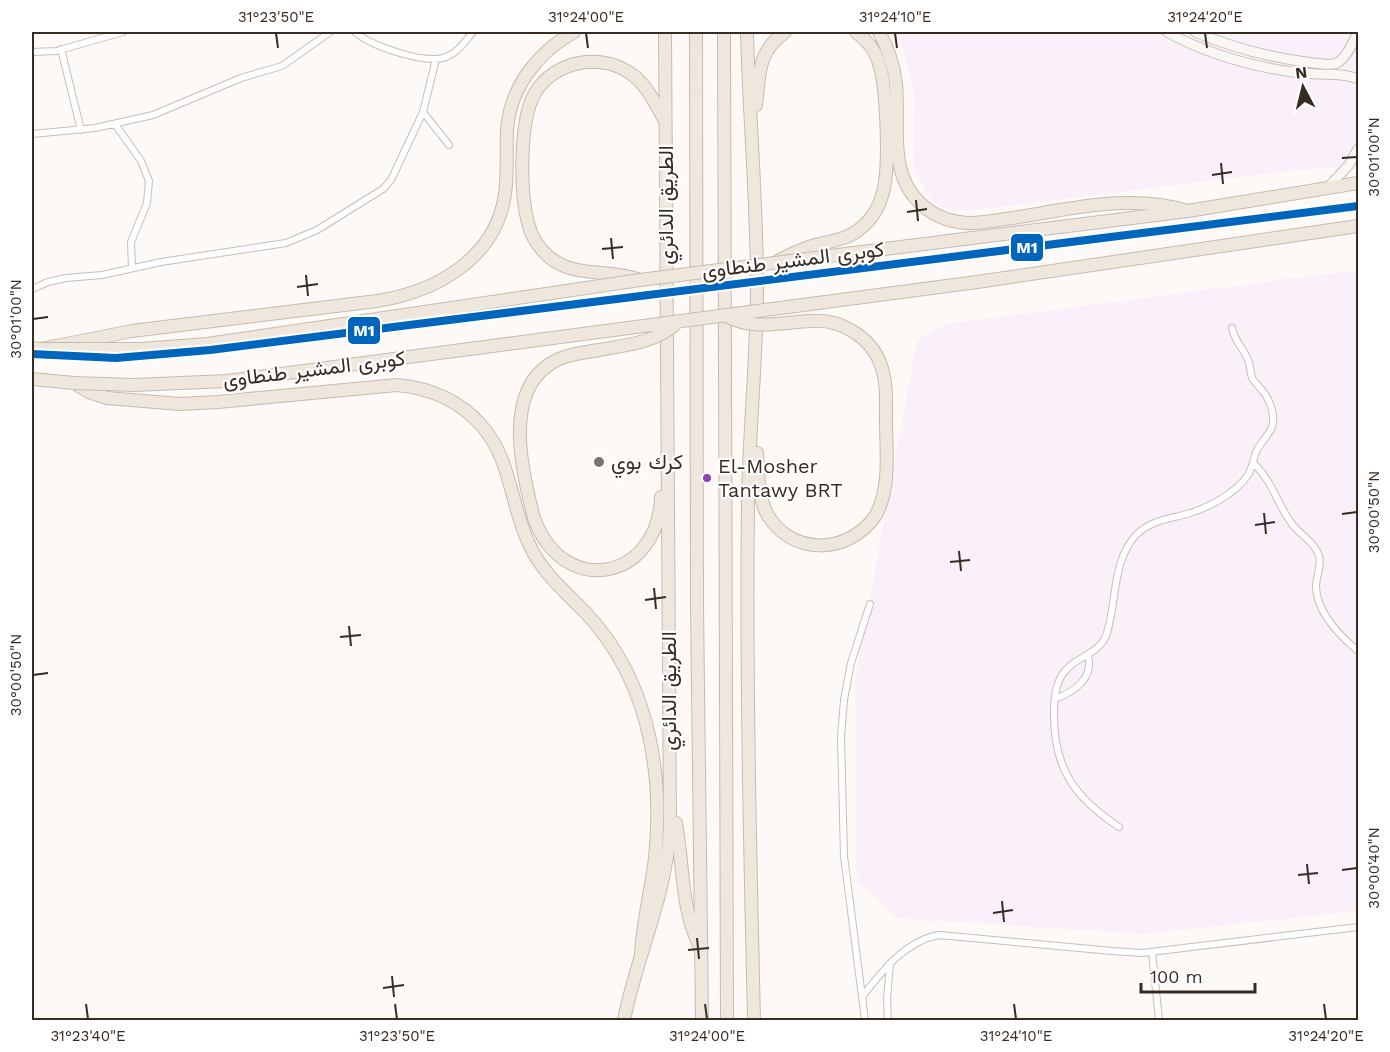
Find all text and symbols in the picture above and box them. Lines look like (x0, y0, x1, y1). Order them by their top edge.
text: 31°23'50"E (238, 8, 314, 26)
text: 31°24'00"E (548, 8, 624, 26)
text: 31°24'10"E (859, 8, 931, 26)
text: 31°24'20"E (1167, 8, 1243, 26)
north arrow (1273, 57, 1333, 117)
text: N (1294, 62, 1308, 83)
text: 30°01'00"N (1365, 117, 1383, 197)
street label: الطريق الدائري (653, 145, 683, 265)
line badge: M1 (1010, 233, 1044, 262)
street label: كوبرى المشير طنطاوى (700, 236, 886, 284)
text: M1 (1016, 238, 1038, 257)
text: 30°01'00"N (7, 279, 25, 359)
line badge: M1 (347, 316, 381, 345)
text: M1 (353, 321, 375, 340)
street label: كوبرى المشير طنطاوى (221, 345, 407, 393)
place label: كرك بوي (611, 449, 683, 479)
place label: El-Mosher Tantawy BRT (718, 454, 843, 502)
marker: كرك بوي (592, 455, 606, 469)
text: 30°00'50"N (1365, 471, 1383, 553)
marker: El-Mosher Tantawy BRT (701, 472, 713, 484)
street label: الطريق الدائري (656, 631, 686, 751)
text: 30°00'50"N (7, 634, 25, 716)
text: 30°00'40"N (1365, 827, 1383, 909)
scale bar (1141, 956, 1255, 994)
text: 100 m (1150, 966, 1203, 987)
text: 31°23'40"E (50, 1027, 126, 1045)
text: 31°23'50"E (359, 1027, 435, 1045)
text: 31°24'00"E (669, 1027, 745, 1045)
text: 31°24'10"E (980, 1027, 1052, 1045)
text: 31°24'20"E (1288, 1027, 1364, 1045)

